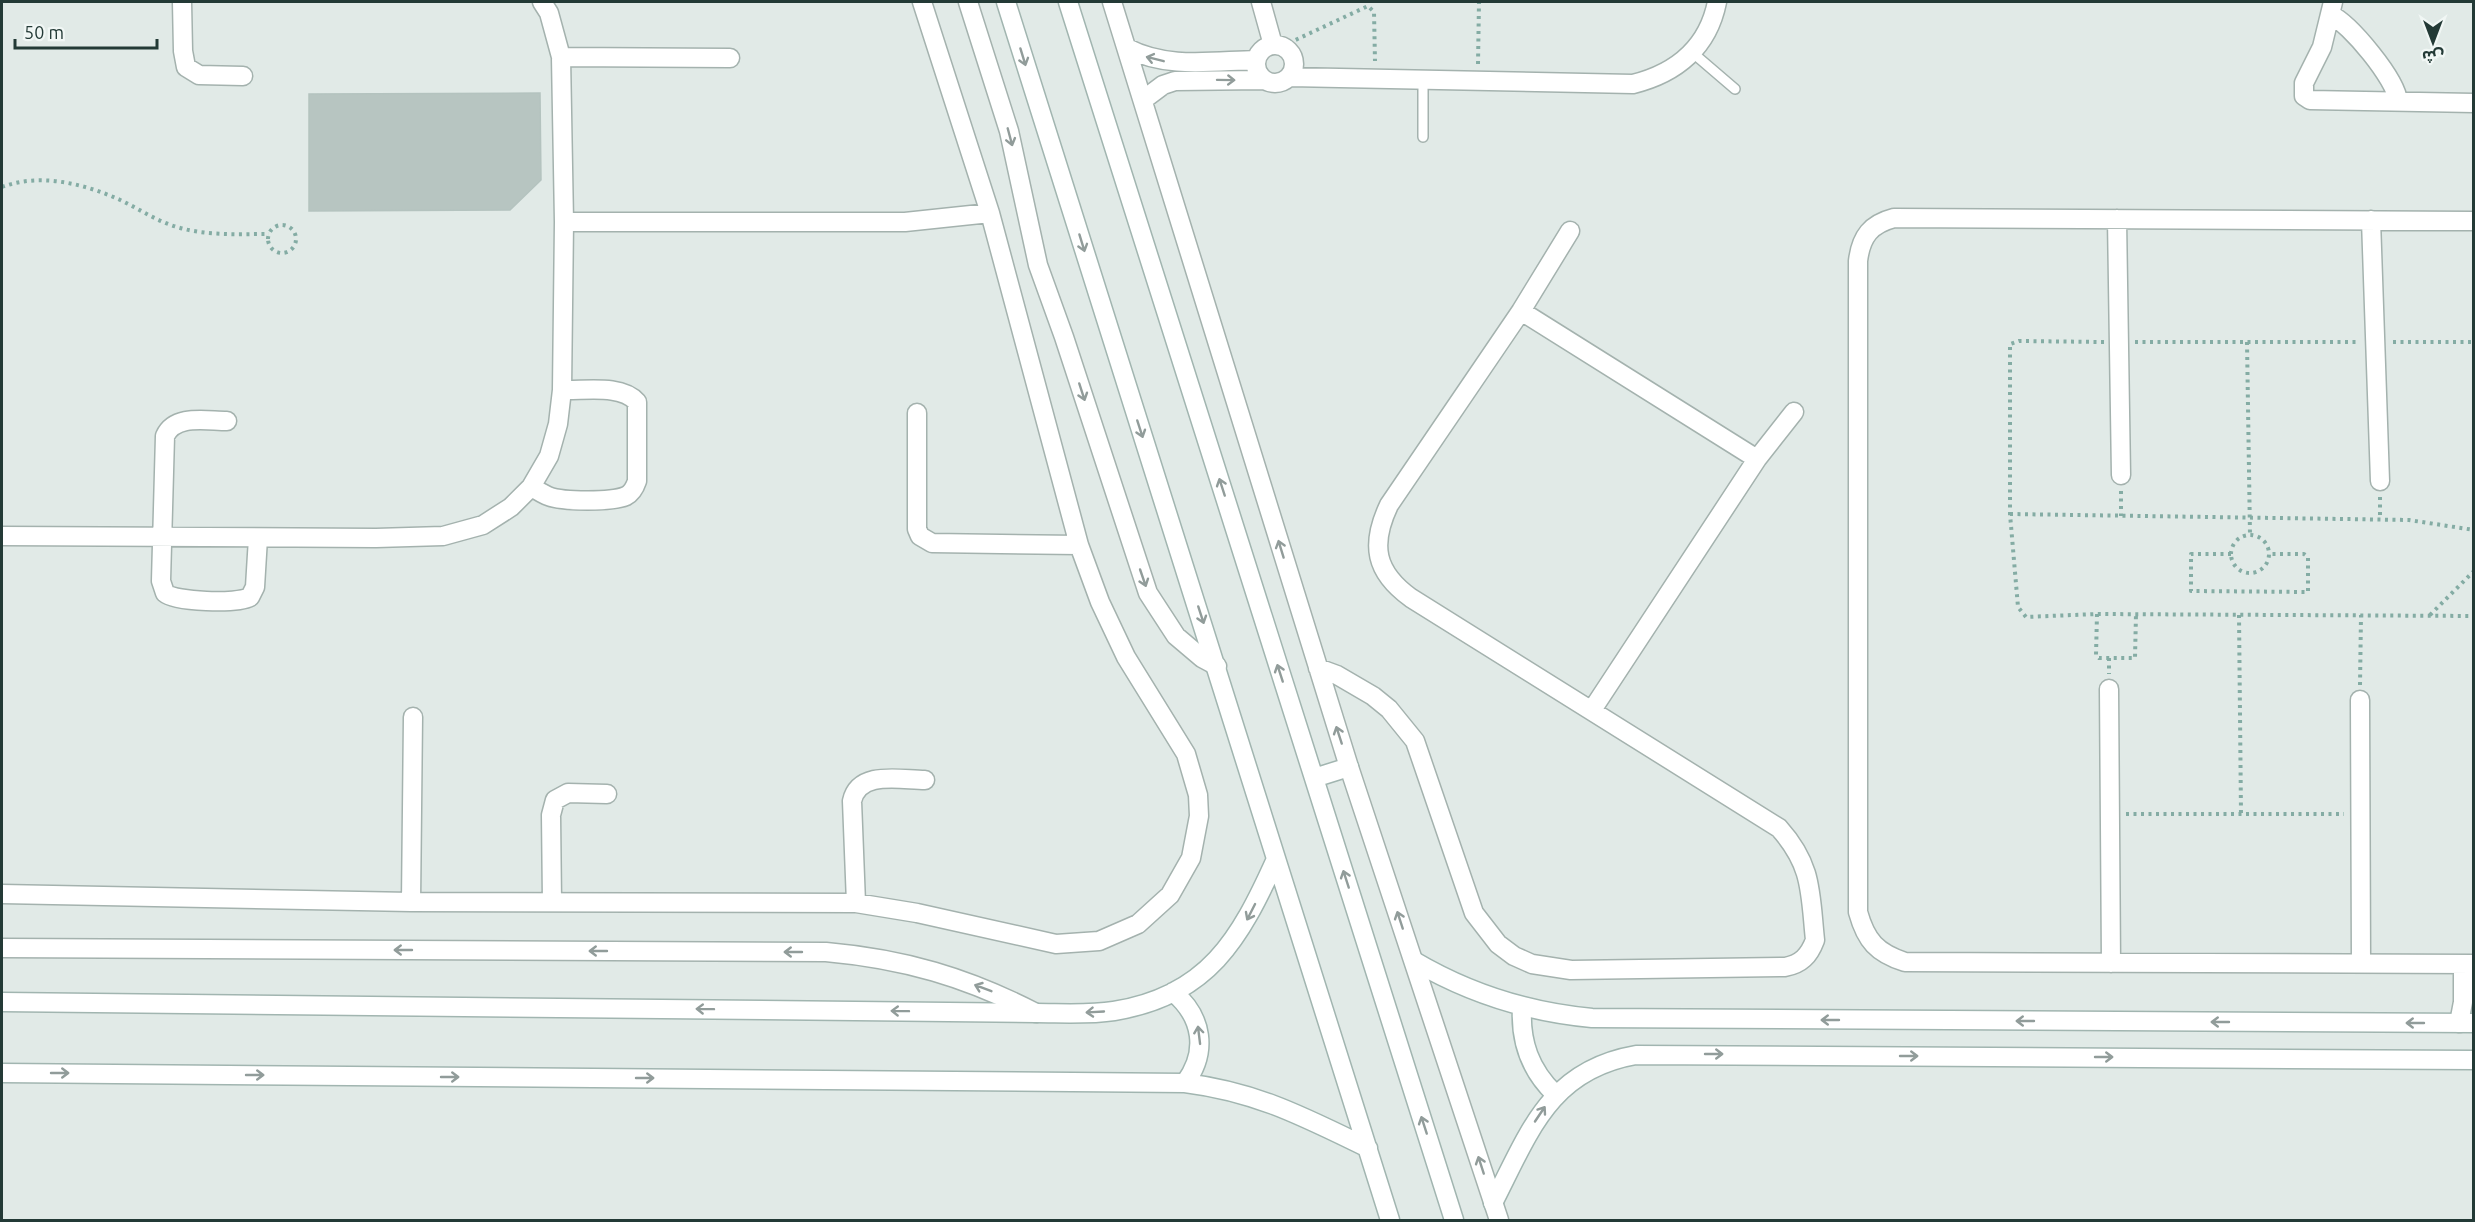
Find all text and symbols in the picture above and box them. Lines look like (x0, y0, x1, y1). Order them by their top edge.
scale bar (15, 12, 158, 50)
north arrow (2403, 12, 2463, 72)
text: 50 m (24, 22, 64, 42)
one-way arrow (1018, 47, 1029, 66)
text: ش (2422, 47, 2444, 66)
one-way arrow (1145, 52, 1164, 64)
one-way arrow (1215, 74, 1235, 86)
one-way arrow (1005, 128, 1017, 147)
one-way arrow (1077, 233, 1088, 252)
one-way arrow (1078, 382, 1089, 401)
one-way arrow (1136, 419, 1147, 438)
one-way arrow (1215, 478, 1226, 497)
one-way arrow (1275, 540, 1286, 559)
one-way arrow (1138, 568, 1149, 587)
one-way arrow (1196, 605, 1207, 624)
one-way arrow (1274, 664, 1285, 683)
one-way arrow (1333, 726, 1344, 745)
one-way arrow (1340, 870, 1351, 889)
one-way arrow (1245, 903, 1257, 921)
one-way arrow (1394, 911, 1405, 930)
one-way arrow (393, 944, 413, 956)
one-way arrow (588, 945, 608, 957)
one-way arrow (783, 946, 803, 958)
one-way arrow (974, 981, 993, 992)
one-way arrow (696, 1003, 716, 1015)
one-way arrow (891, 1006, 911, 1017)
one-way arrow (1086, 1007, 1106, 1018)
one-way arrow (1821, 1014, 1841, 1026)
one-way arrow (2016, 1015, 2036, 1027)
one-way arrow (2211, 1016, 2231, 1028)
one-way arrow (2406, 1017, 2426, 1029)
one-way arrow (1193, 1026, 1204, 1045)
one-way arrow (1703, 1048, 1723, 1060)
one-way arrow (1898, 1050, 1918, 1062)
one-way arrow (2093, 1051, 2113, 1063)
one-way arrow (49, 1067, 69, 1079)
one-way arrow (244, 1069, 264, 1081)
one-way arrow (439, 1071, 459, 1083)
one-way arrow (634, 1073, 654, 1084)
one-way arrow (1533, 1106, 1546, 1123)
one-way arrow (1418, 1116, 1429, 1135)
one-way arrow (1474, 1156, 1485, 1175)

